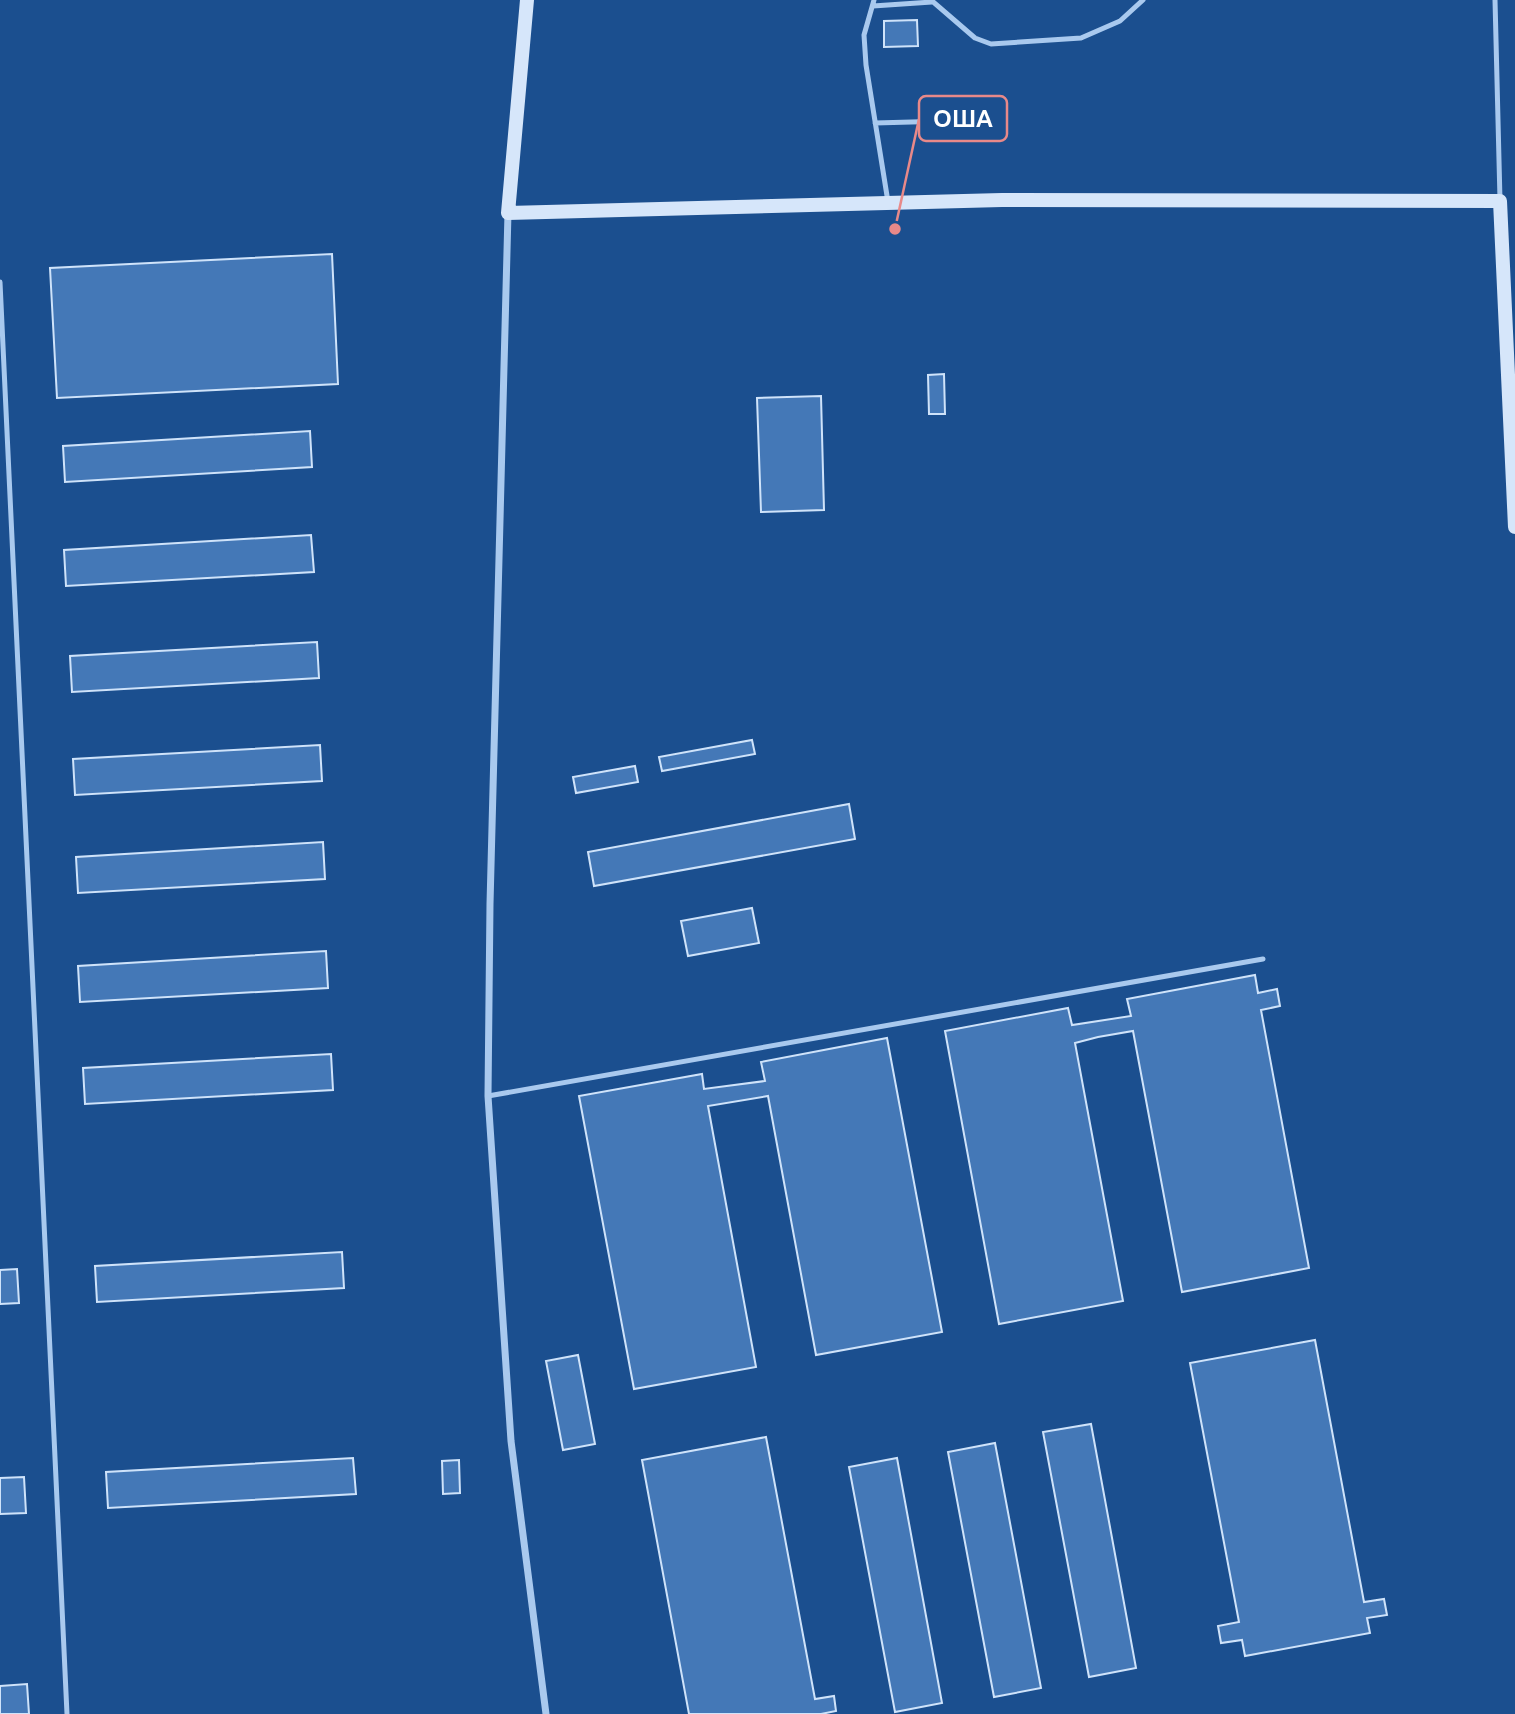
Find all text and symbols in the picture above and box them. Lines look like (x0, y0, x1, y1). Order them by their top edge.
callout: ОША (919, 96, 1007, 141)
text: ОША (933, 105, 993, 132)

